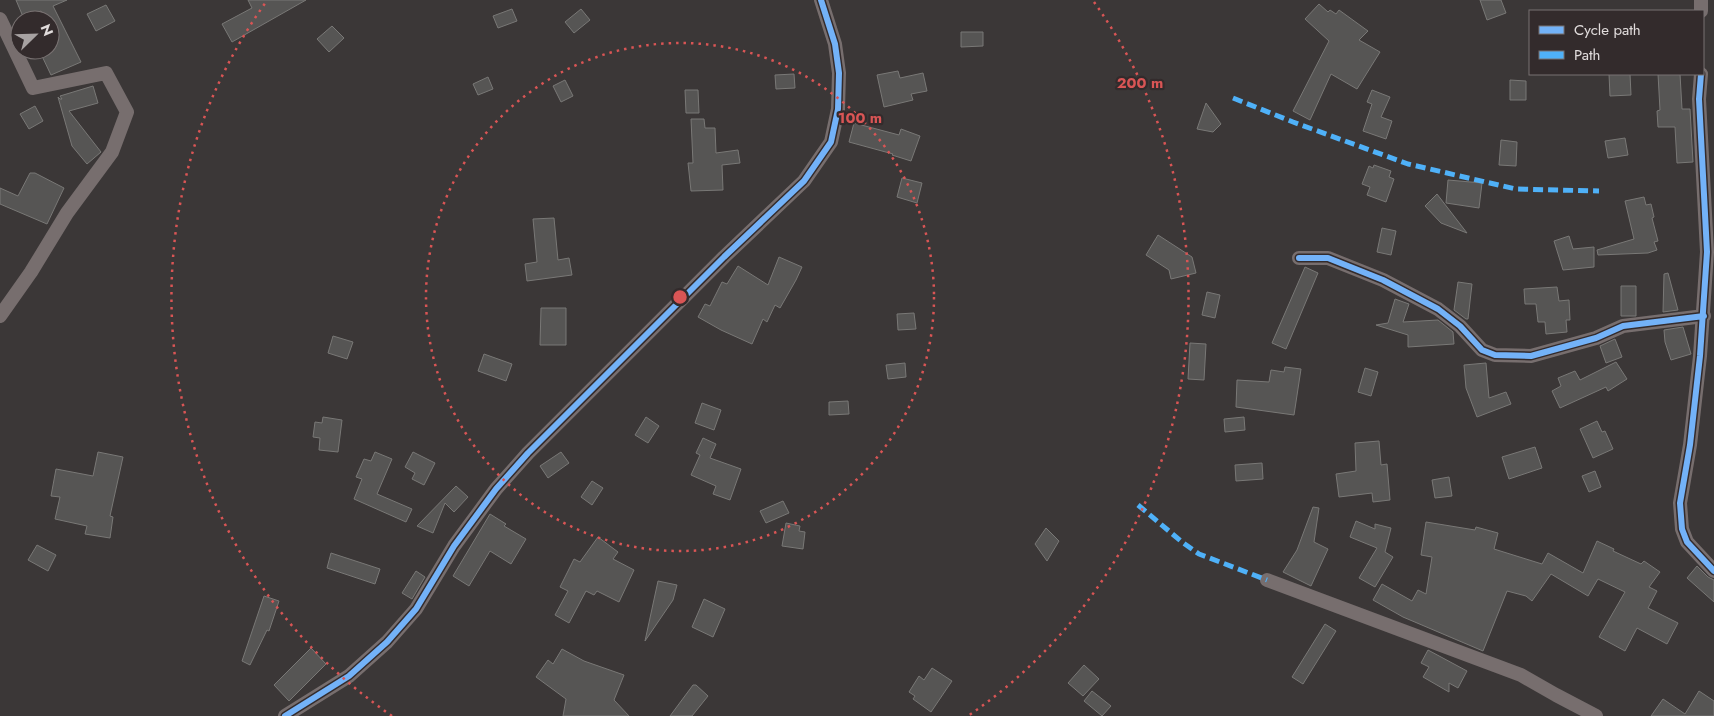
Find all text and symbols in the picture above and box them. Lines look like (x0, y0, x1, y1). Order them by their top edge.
north arrow (10, 10, 60, 60)
legend (1529, 10, 1704, 75)
text: Cycle path (1574, 19, 1641, 41)
text: N (36, 21, 58, 39)
text: Path (1574, 44, 1600, 66)
text: 200 m (1117, 72, 1163, 94)
text: 100 m (838, 107, 882, 129)
centre of rings (671, 288, 689, 306)

